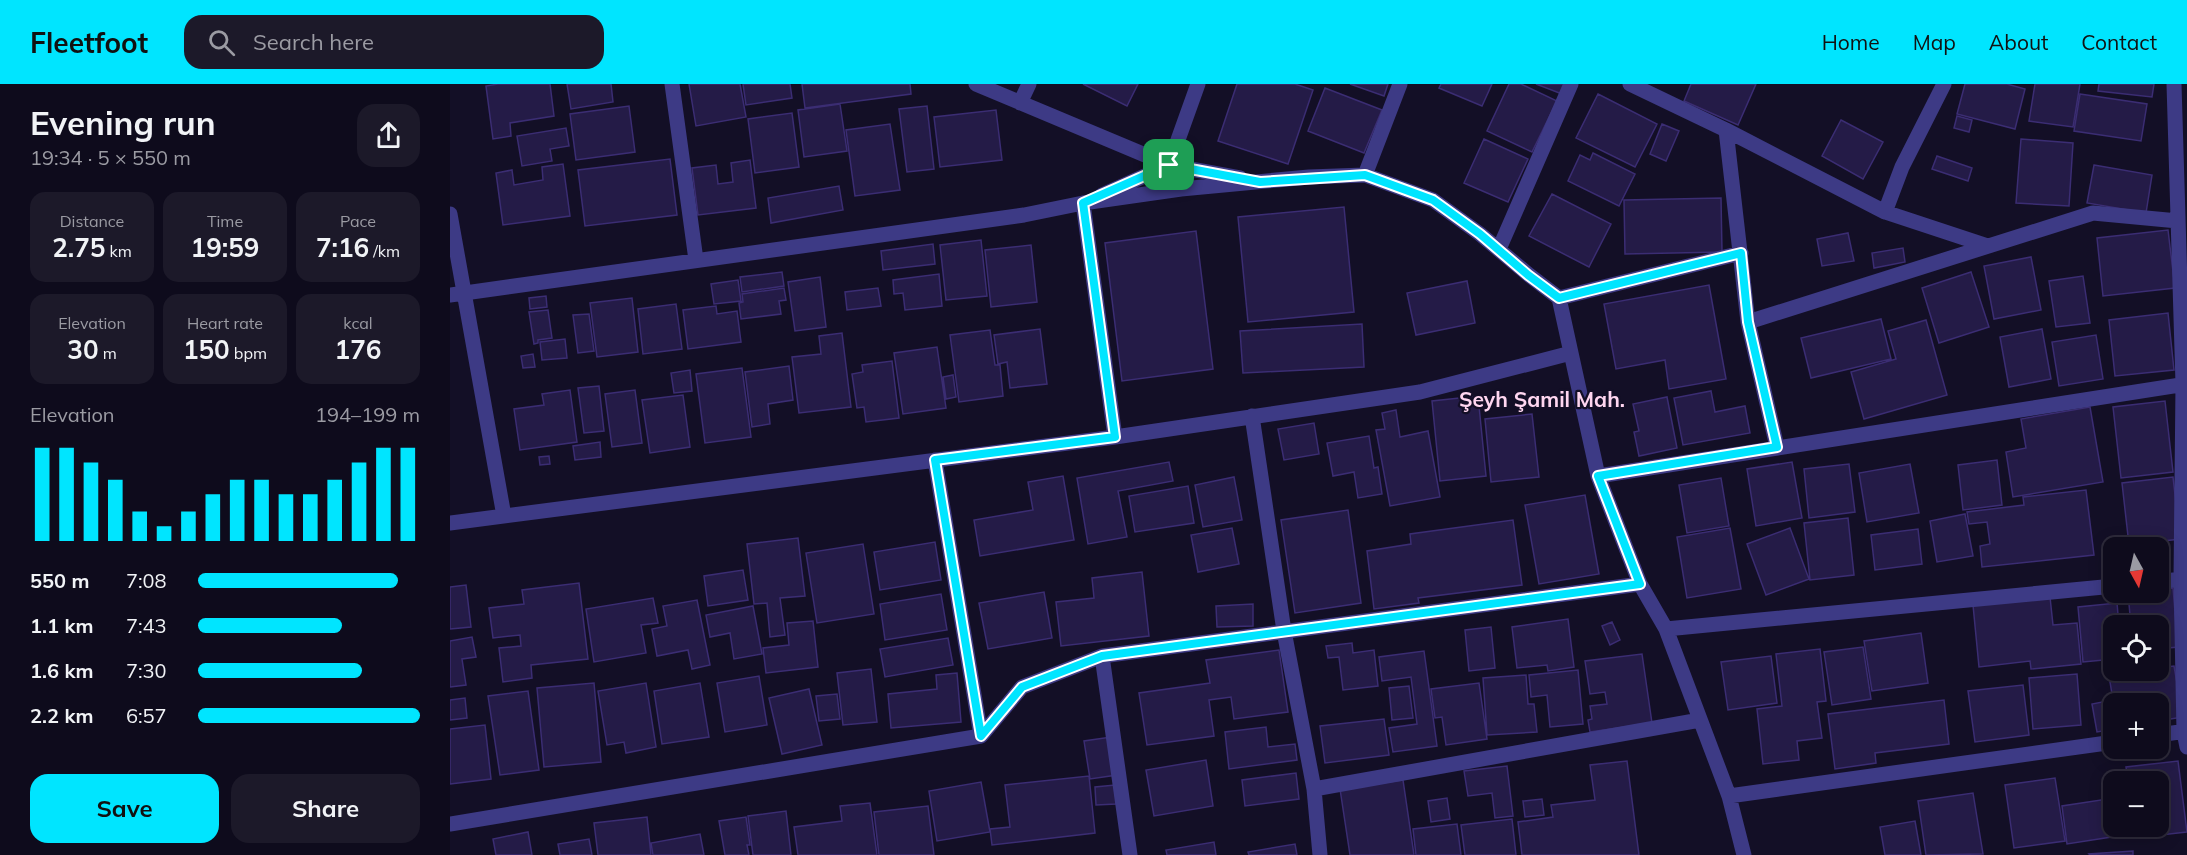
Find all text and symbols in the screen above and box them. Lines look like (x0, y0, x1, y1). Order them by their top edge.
search box (184, 15, 604, 69)
text: Fleetfoot (30, 25, 148, 60)
icon: search (205, 26, 238, 59)
text: Search here (253, 28, 374, 56)
text: Home (1822, 29, 1880, 55)
text: Map (1913, 29, 1956, 55)
text: About (1989, 29, 2048, 55)
text: Contact (2081, 29, 2157, 55)
text: Evening run (30, 102, 216, 143)
button: share (357, 104, 420, 167)
pin (1143, 139, 1194, 190)
text: 19:34 · 5 × 550 m (30, 145, 191, 170)
icon: arrive (1152, 148, 1185, 181)
text: Distance (60, 211, 124, 231)
text: Time (207, 211, 243, 231)
text: Pace (340, 211, 376, 231)
text: 2.75 (52, 231, 105, 264)
text: 19:59 (191, 231, 259, 264)
text: 7:16 (316, 231, 369, 264)
text: km (105, 241, 132, 261)
text: /km (369, 241, 400, 261)
text: Elevation (58, 313, 126, 333)
text: Heart rate (187, 313, 263, 333)
text: kcal (343, 313, 373, 333)
text: 30 (67, 333, 98, 366)
text: 150 (183, 333, 230, 366)
text: 176 (335, 333, 381, 366)
text: m (98, 343, 117, 363)
text: bpm (230, 343, 267, 363)
district label: Şeyh Şamil Mah. (1459, 386, 1625, 412)
text: Elevation (30, 402, 115, 427)
text: 194–199 m (315, 402, 420, 427)
north arrow (2103, 537, 2169, 603)
map controls (2103, 537, 2169, 837)
text: 550 m (30, 568, 89, 593)
text: 7:08 (126, 568, 167, 593)
text: 1.1 km (30, 613, 93, 638)
text: 7:43 (126, 613, 167, 638)
button: locate (2103, 615, 2169, 681)
text: 1.6 km (30, 658, 93, 683)
text: 7:30 (126, 658, 167, 683)
button: + (2103, 693, 2169, 759)
text: 2.2 km (30, 703, 93, 728)
text: 6:57 (126, 703, 167, 728)
button: − (2103, 771, 2169, 837)
button: Save (30, 774, 219, 843)
button: Share (231, 774, 420, 843)

